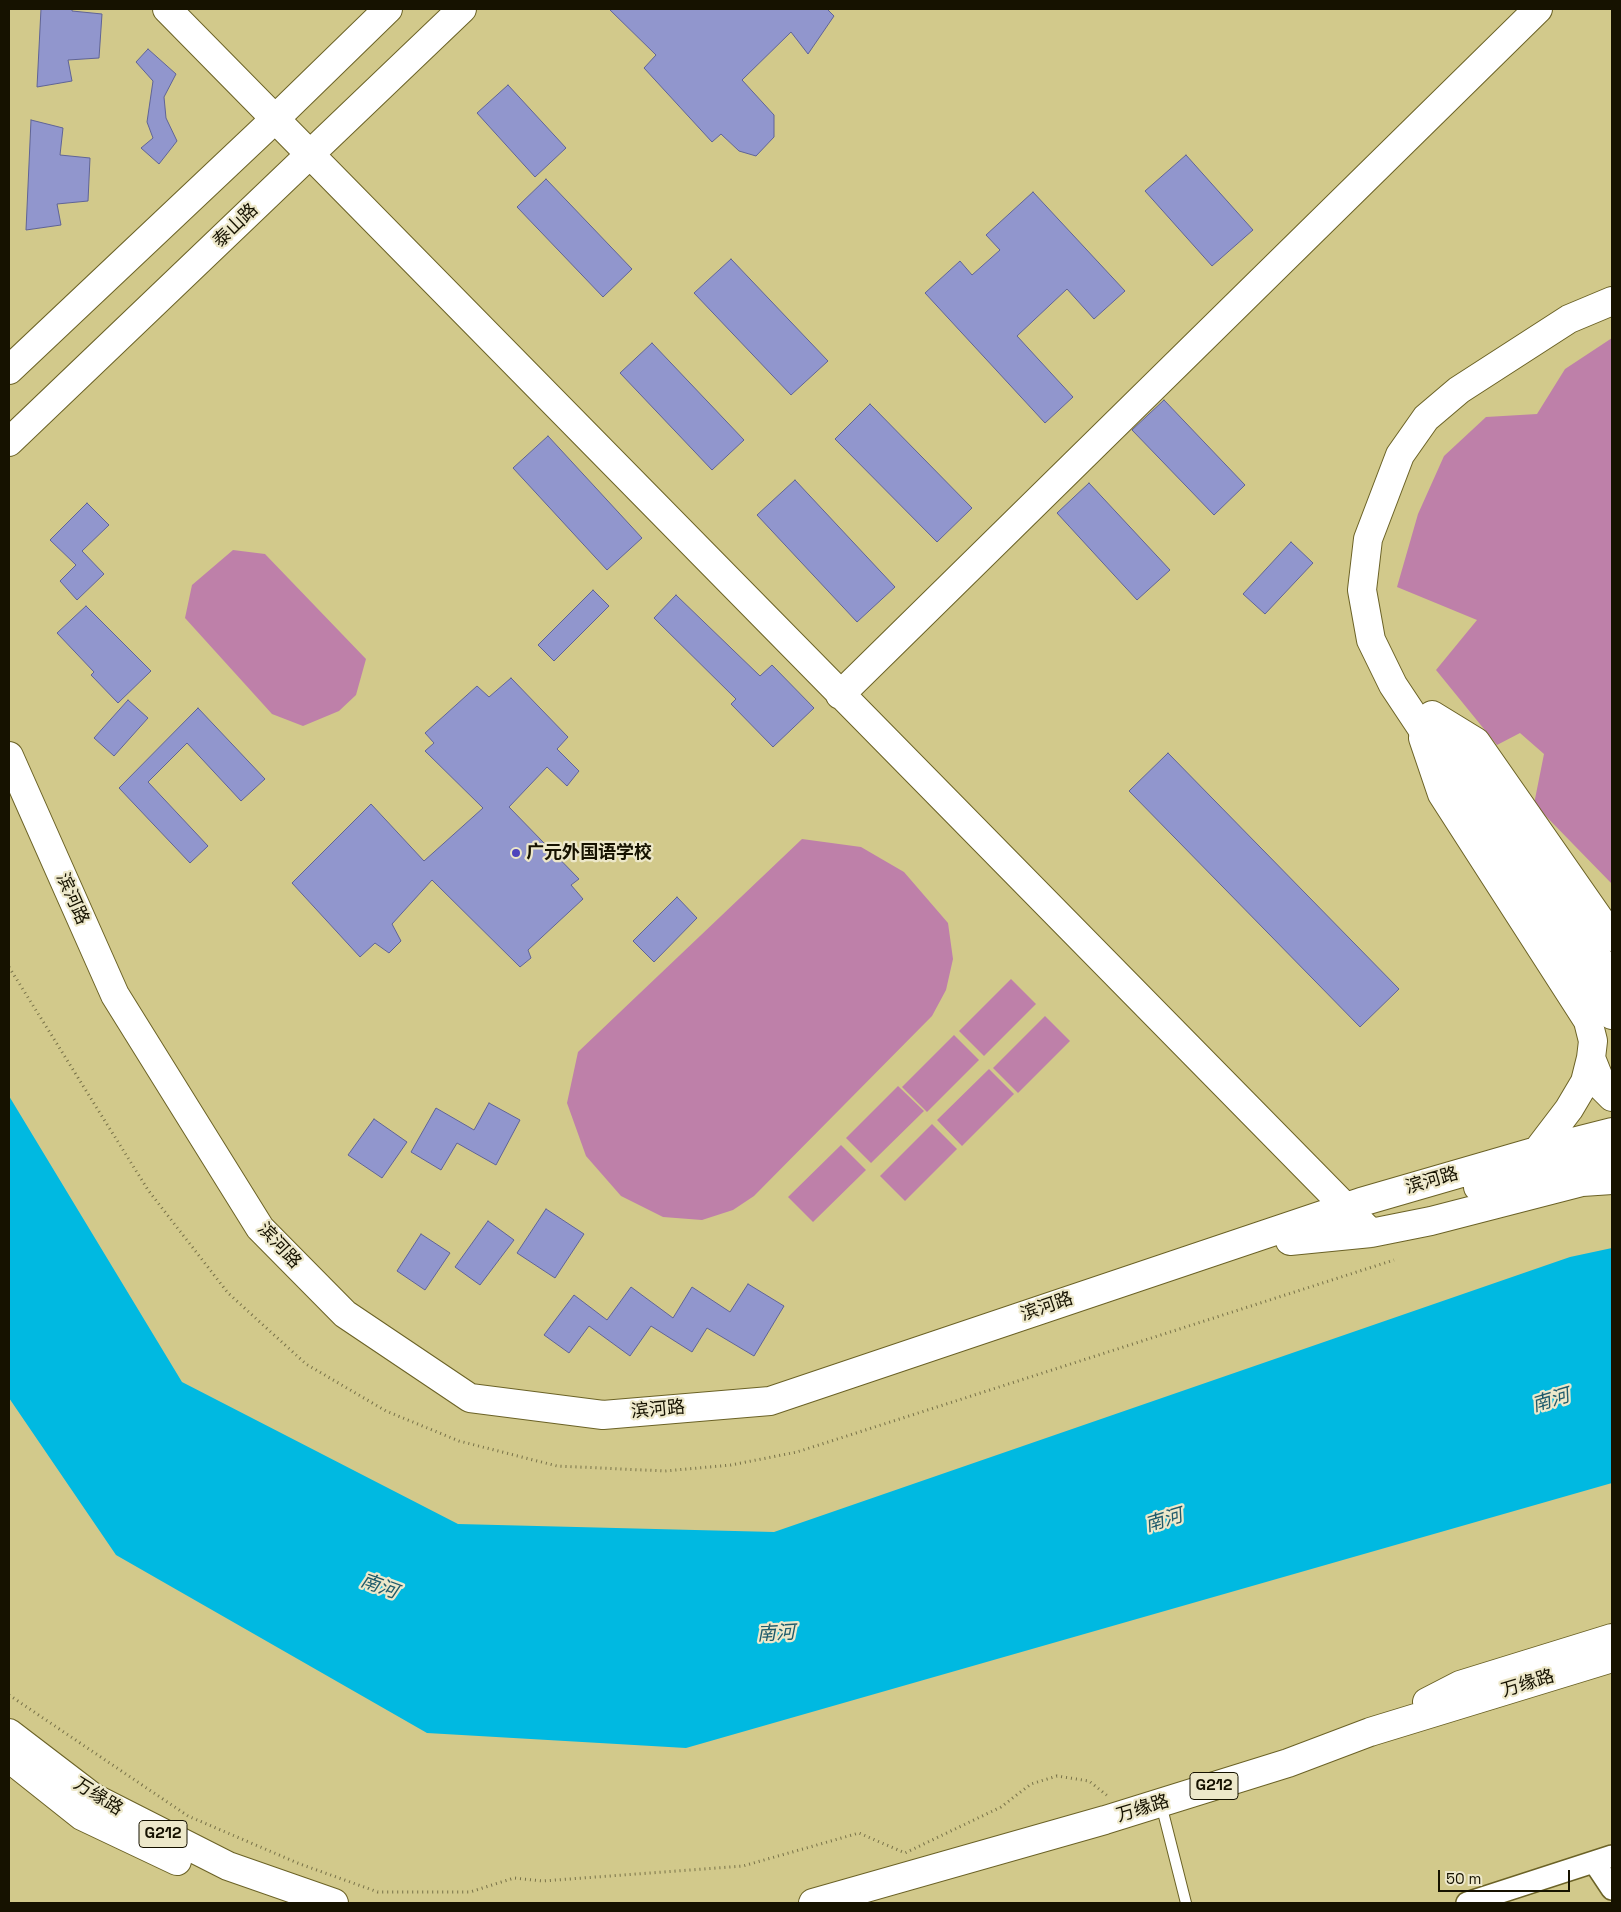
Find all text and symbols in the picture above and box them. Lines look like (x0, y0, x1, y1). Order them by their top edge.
street label: 泰山路 (209, 199, 263, 253)
place label: 广元外国语学校 (526, 842, 652, 864)
marker: 广元外国语学校 (510, 847, 522, 859)
street label: 滨河路 (51, 870, 93, 928)
street label: 滨河路 (1403, 1163, 1461, 1199)
street label: 滨河路 (253, 1219, 305, 1273)
street label: 滨河路 (1018, 1288, 1076, 1326)
water label: 南河 (1529, 1385, 1573, 1417)
street label: 滨河路 (630, 1397, 686, 1423)
water label: 南河 (1142, 1505, 1186, 1537)
water label: 南河 (357, 1570, 401, 1604)
water label: 南河 (756, 1622, 796, 1646)
street label: 万缘路 (1499, 1666, 1557, 1702)
road number: G212 (1190, 1772, 1238, 1800)
street label: 万缘路 (69, 1774, 127, 1820)
street label: 万缘路 (1114, 1791, 1172, 1827)
road number: G212 (139, 1820, 187, 1848)
scale bar (1441, 1860, 1574, 1892)
text: 50 m (1446, 1869, 1481, 1888)

